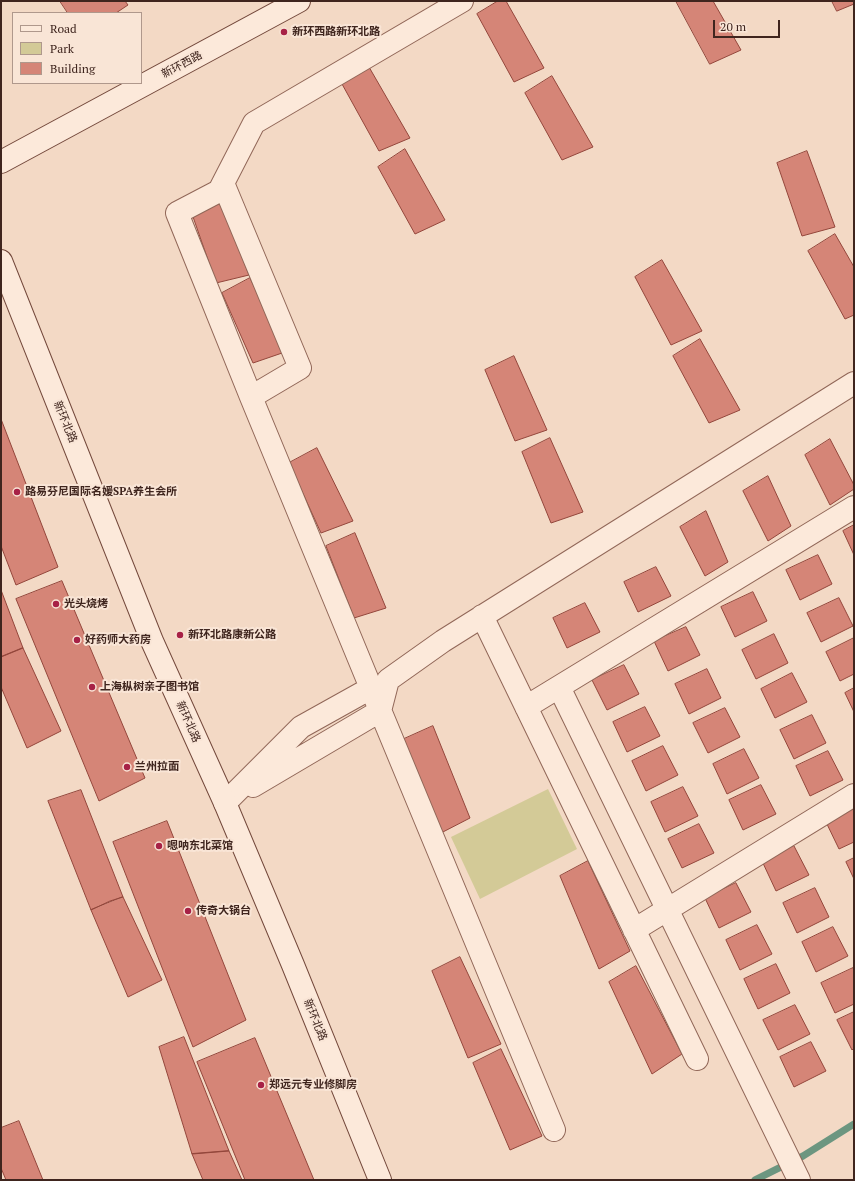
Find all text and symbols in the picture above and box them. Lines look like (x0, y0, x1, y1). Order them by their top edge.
legend (12, 12, 142, 84)
scale bar (715, 12, 782, 38)
text: 20 m (720, 19, 746, 34)
text: Road (50, 21, 77, 36)
place label: 新环西路新环北路 (292, 25, 380, 39)
marker: 新环西路新环北路 (279, 27, 289, 37)
text: Park (50, 41, 74, 56)
street label: 新环西路 (159, 49, 205, 81)
text: Building (50, 61, 95, 76)
street label: 新环北路 (51, 399, 79, 445)
place label: 路易芬尼国际名媛SPA养生会所 (25, 485, 177, 499)
marker: 路易芬尼国际名媛SPA养生会所 (12, 487, 22, 497)
place label: 光头烧烤 (64, 597, 108, 611)
marker: 光头烧烤 (51, 599, 61, 609)
place label: 新环北路康新公路 (188, 628, 276, 642)
marker: 新环北路康新公路 (175, 630, 185, 640)
place label: 好药师大药房 (85, 633, 151, 647)
marker: 好药师大药房 (72, 635, 82, 645)
place label: 上海枞树亲子图书馆 (100, 680, 199, 694)
marker: 上海枞树亲子图书馆 (87, 682, 97, 692)
street label: 新环北路 (173, 699, 203, 745)
place label: 兰州拉面 (135, 760, 179, 774)
marker: 兰州拉面 (122, 762, 132, 772)
place label: 嗯呐东北菜馆 (167, 839, 233, 853)
marker: 嗯呐东北菜馆 (154, 841, 164, 851)
place label: 传奇大锅台 (196, 904, 251, 918)
marker: 传奇大锅台 (183, 906, 193, 916)
street label: 新环北路 (301, 997, 329, 1043)
place label: 郑远元专业修脚房 (269, 1078, 357, 1092)
marker: 郑远元专业修脚房 (256, 1080, 266, 1090)

